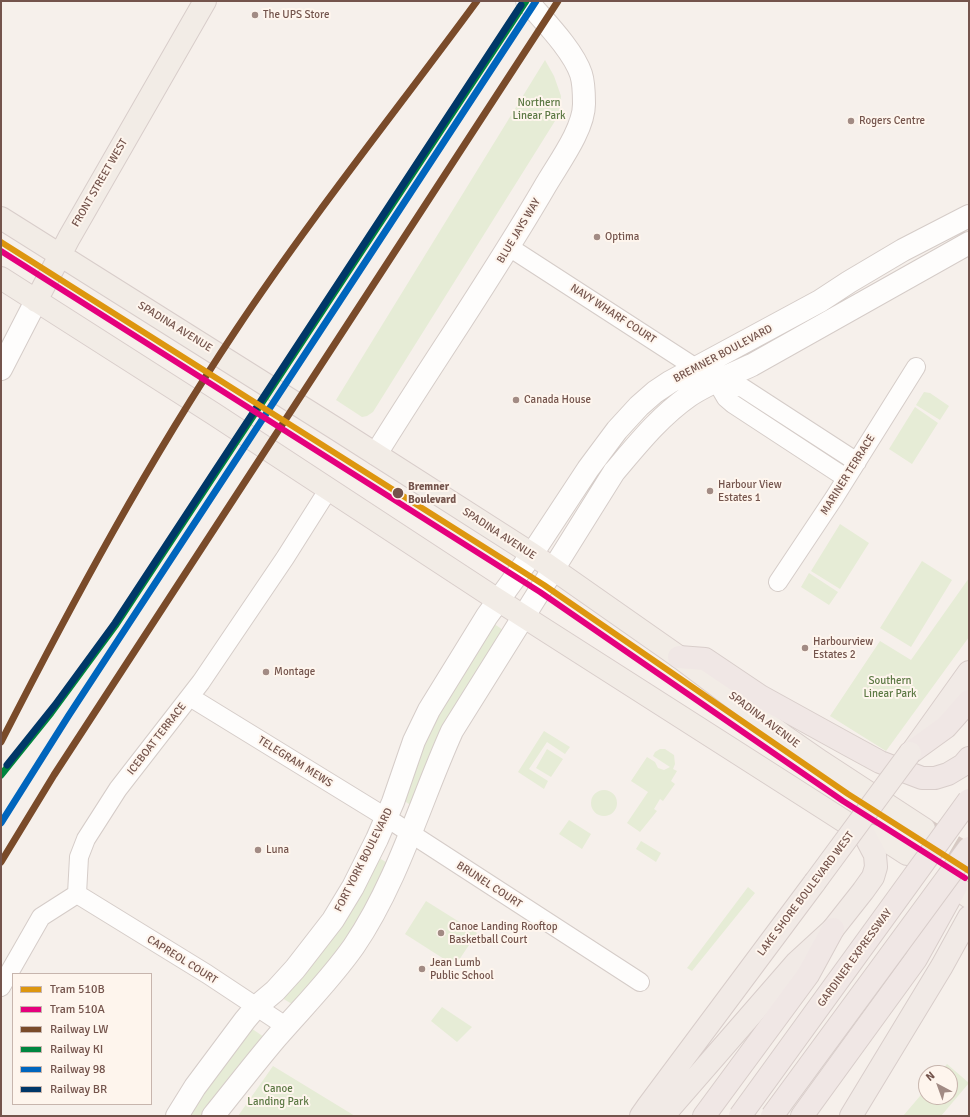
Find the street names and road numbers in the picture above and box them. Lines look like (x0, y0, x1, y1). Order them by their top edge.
street label: FRONT STREET WEST (69, 137, 131, 229)
street label: BLUE JAYS WAY (494, 196, 544, 266)
street label: NAVY WHARF COURT (568, 281, 658, 347)
street label: SPADINA AVENUE (135, 299, 215, 355)
street label: BREMNER BOULEVARD (671, 322, 775, 386)
street label: MARINER TERRACE (818, 432, 878, 518)
street label: SPADINA AVENUE (460, 505, 538, 563)
street label: SPADINA AVENUE (726, 689, 802, 751)
street label: ICEBOAT TERRACE (125, 700, 189, 778)
street label: TELEGRAM MEWS (255, 734, 335, 790)
street label: FORT YORK BOULEVARD (332, 806, 396, 914)
street label: LAKE SHORE BOULEVARD WEST (755, 829, 857, 959)
street label: BRUNEL COURT (454, 859, 524, 911)
street label: GARDINER EXPRESSWAY (815, 906, 895, 1010)
street label: CAPREOL COURT (144, 933, 220, 987)

